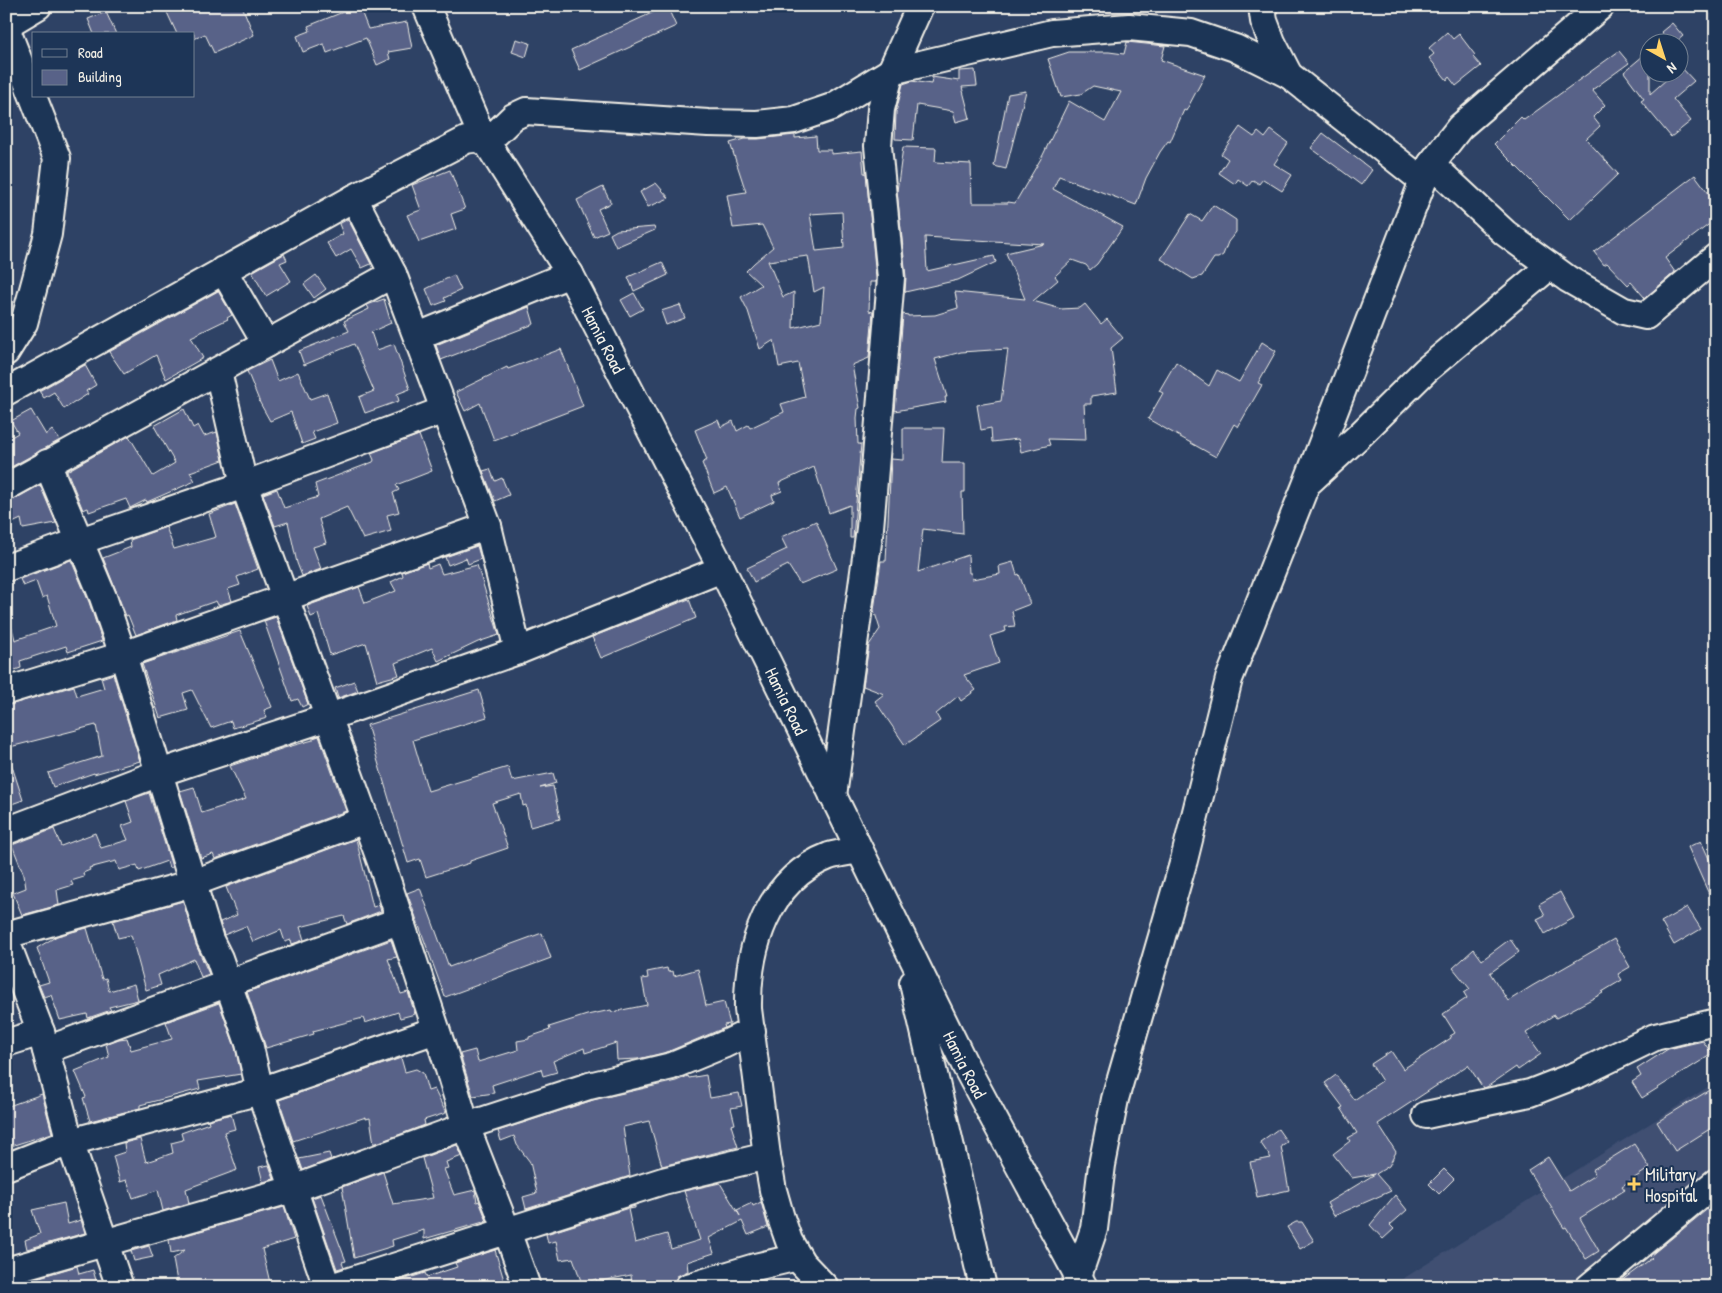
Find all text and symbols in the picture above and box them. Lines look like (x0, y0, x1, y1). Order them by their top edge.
legend (32, 32, 195, 98)
north arrow (1640, 32, 1690, 82)
text: Road (78, 42, 103, 63)
text: N (1663, 59, 1681, 79)
text: Building (78, 66, 122, 87)
street label: Hamia Road (576, 302, 632, 378)
street label: Hamia Road (759, 663, 814, 739)
street label: Hamia Road (938, 1027, 993, 1103)
place label: Military Hospital (1645, 1162, 1698, 1208)
marker: Military Hospital (1627, 1177, 1641, 1191)

